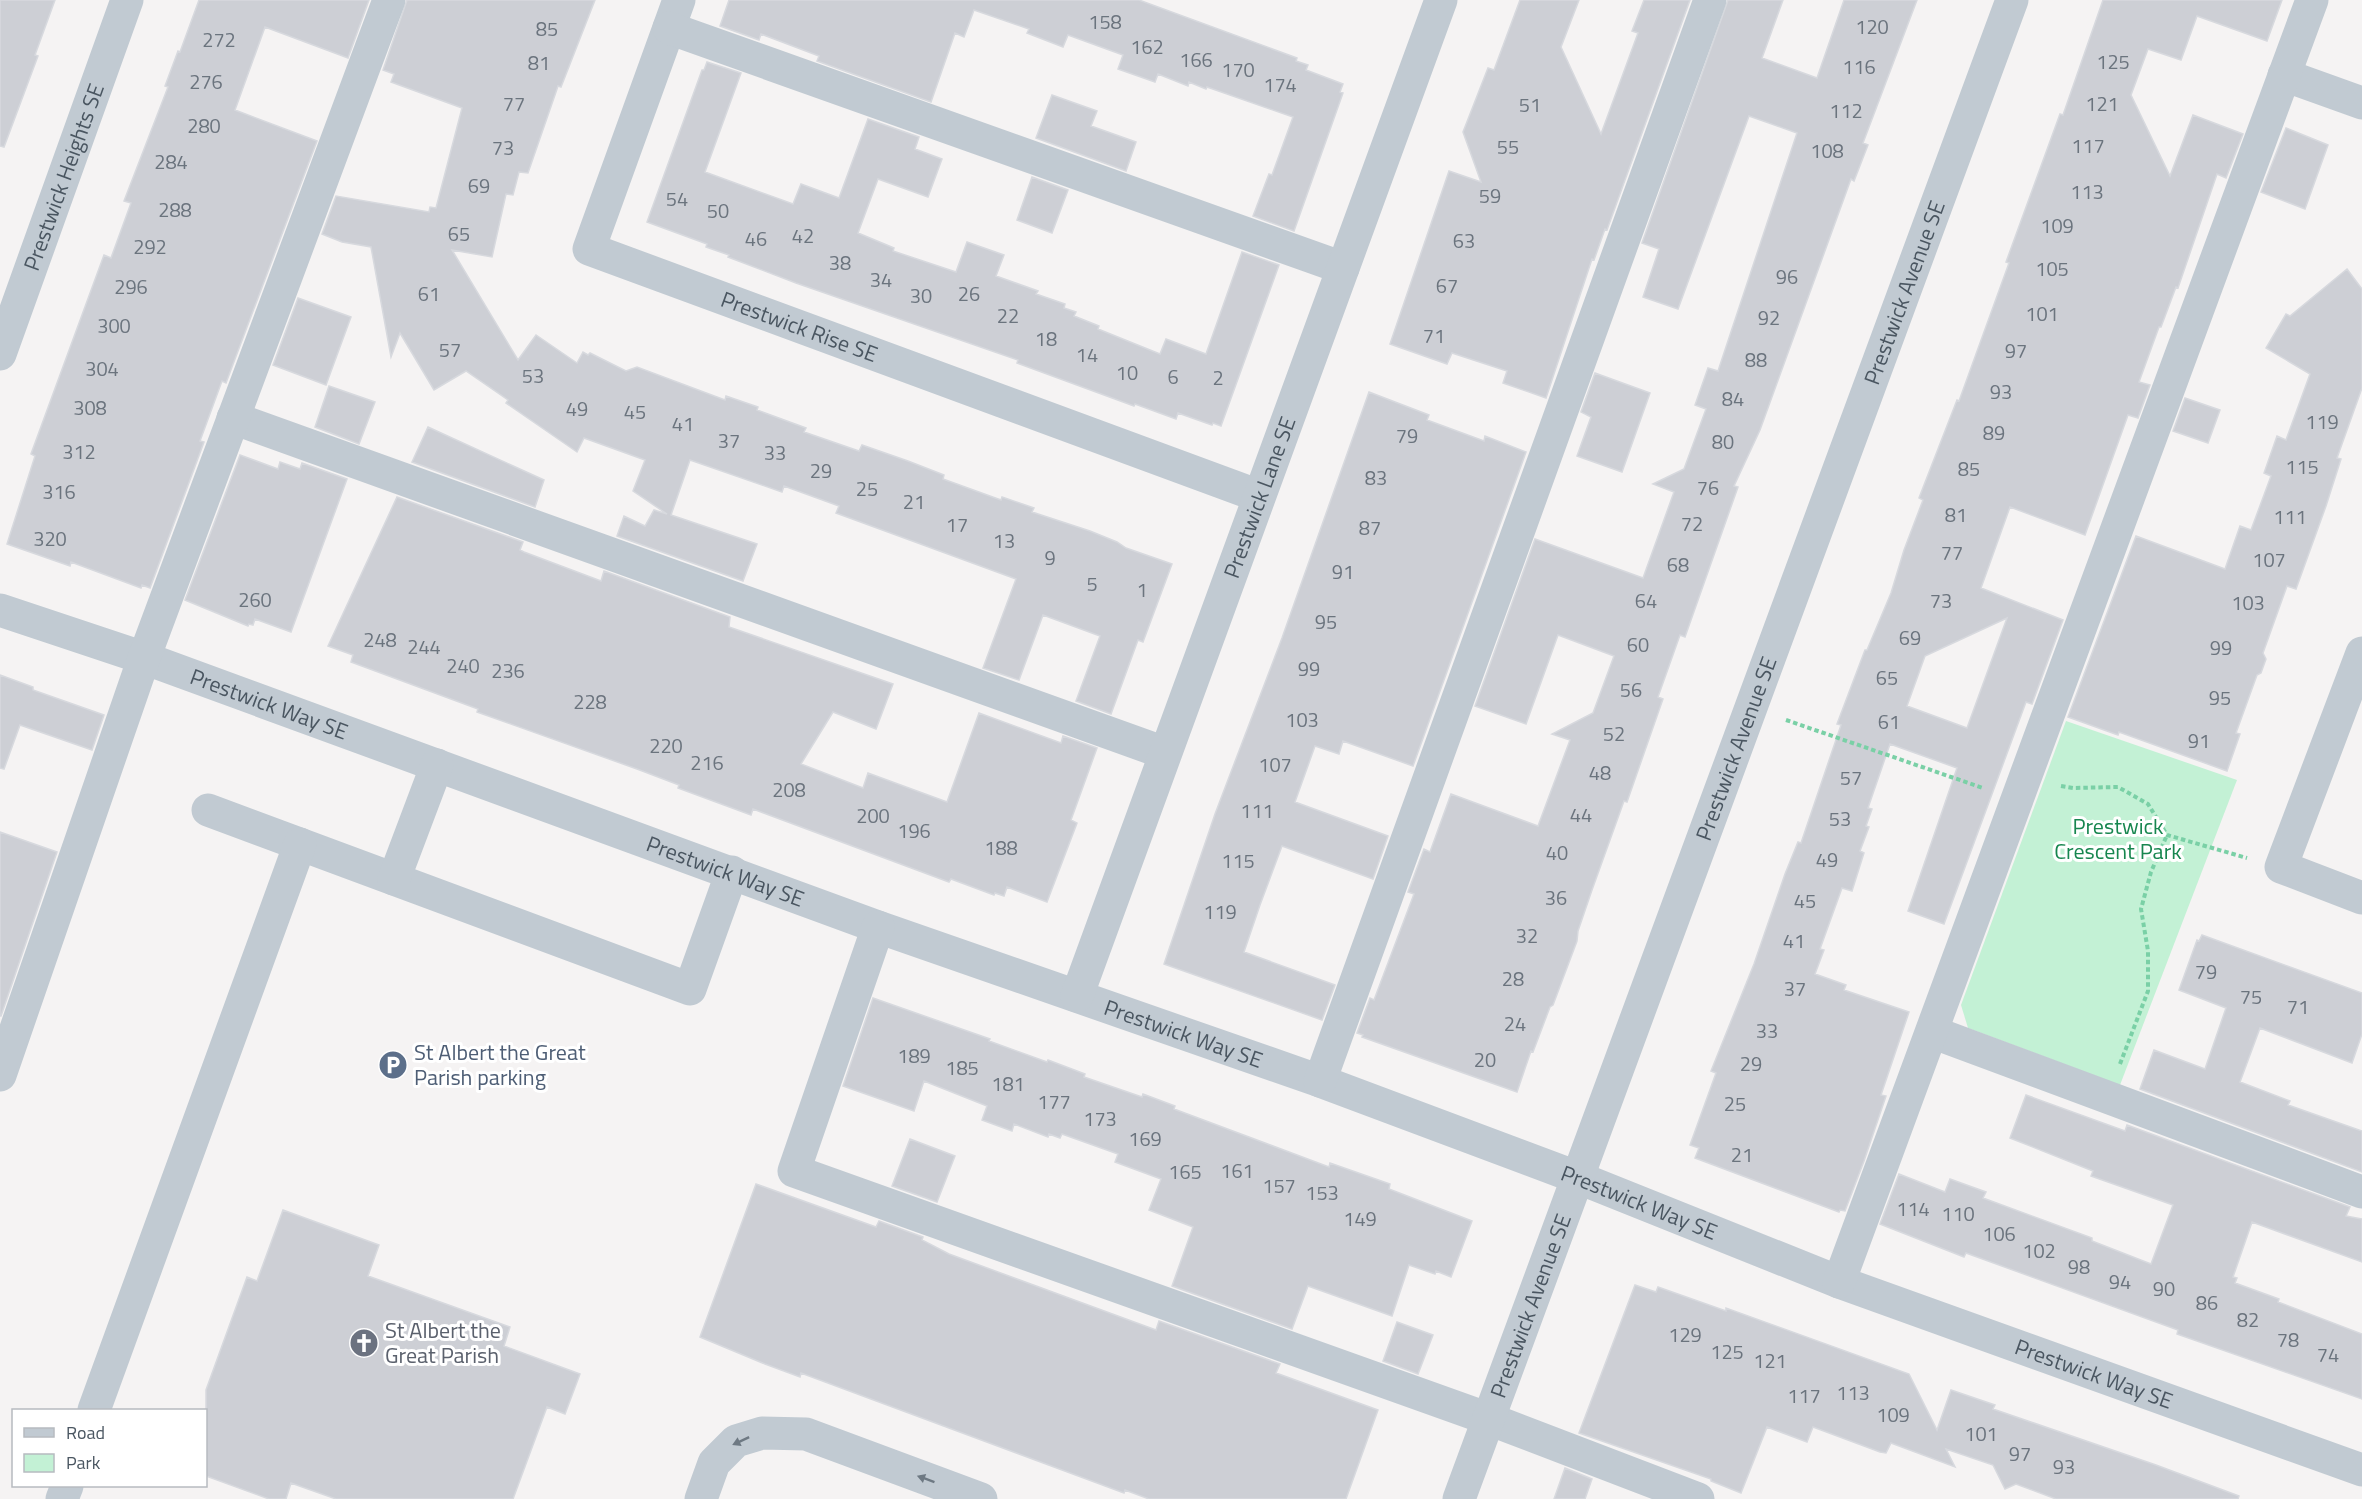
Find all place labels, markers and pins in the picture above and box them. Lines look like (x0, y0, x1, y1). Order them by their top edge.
place label: St Albert the Great Parish parking (414, 1035, 586, 1094)
parking icon: St Albert the Great Parish parking (377, 1049, 409, 1081)
place label: St Albert the Great Parish (385, 1313, 501, 1372)
church icon: St Albert the Great Parish (348, 1327, 380, 1359)

